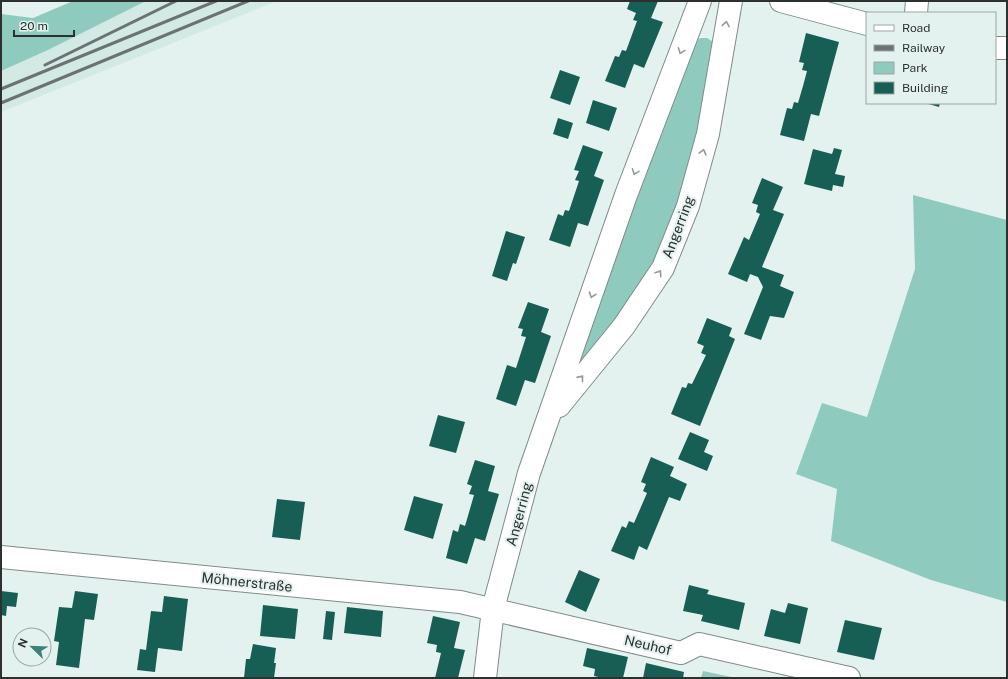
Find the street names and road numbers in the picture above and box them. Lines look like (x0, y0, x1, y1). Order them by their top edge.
street label: Angerring (659, 193, 697, 261)
street label: Angerring (503, 480, 535, 548)
street label: Möhnerstraße (201, 569, 293, 595)
street label: Neuhof (623, 632, 674, 658)

